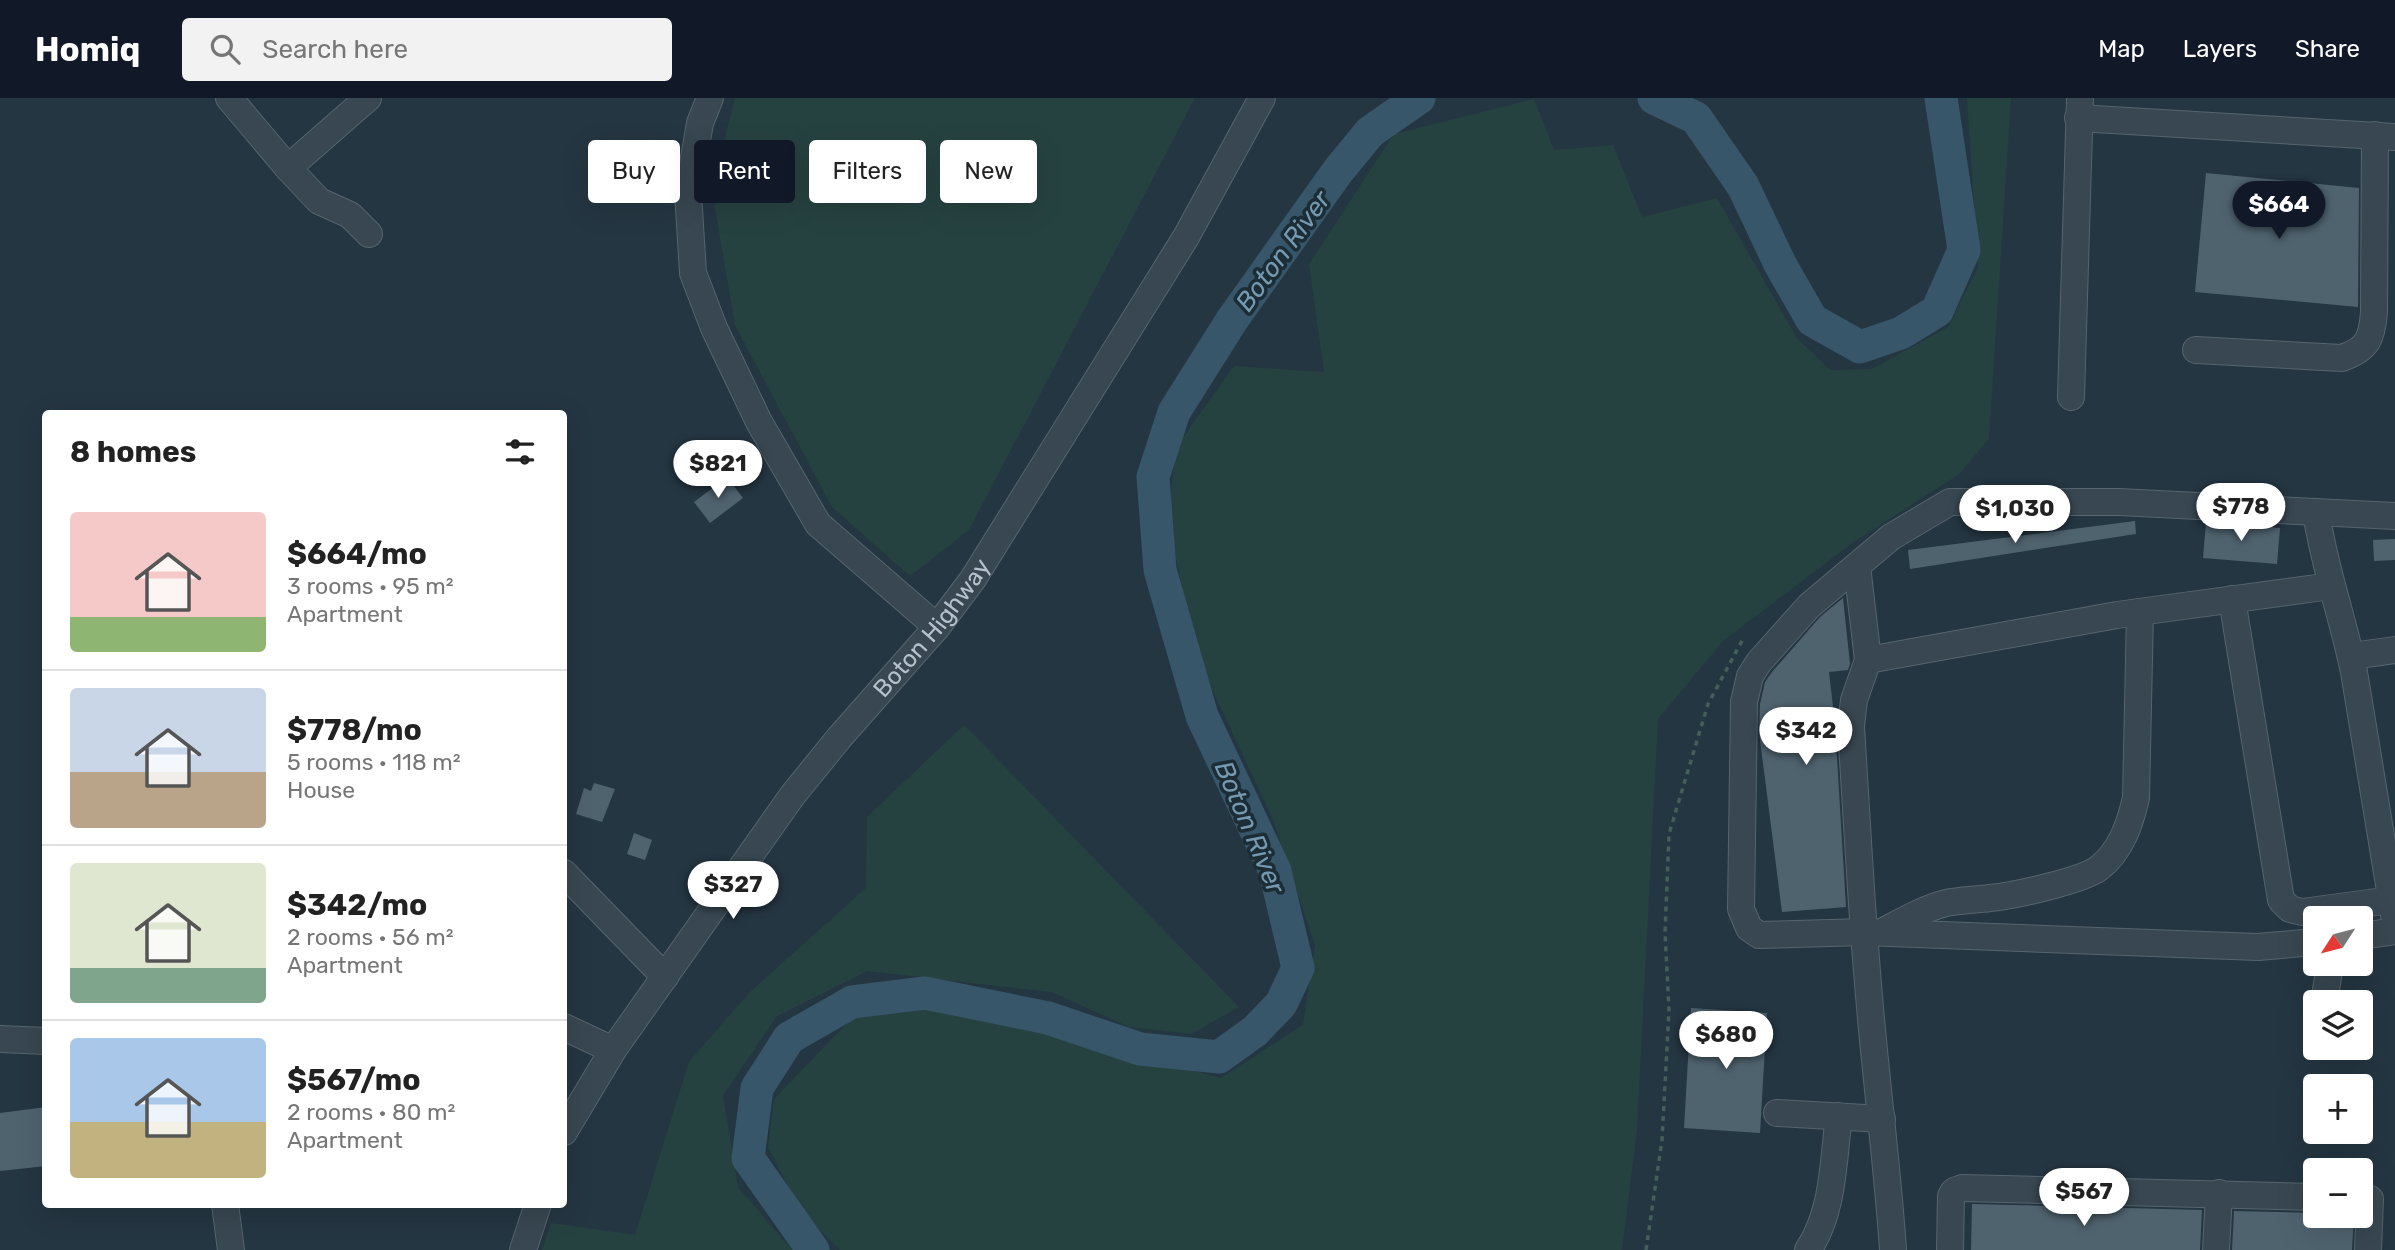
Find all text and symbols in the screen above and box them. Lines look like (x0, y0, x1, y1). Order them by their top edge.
search box (182, 18, 672, 81)
text: Homiq (35, 30, 140, 69)
icon: search (206, 30, 244, 68)
text: Search here (262, 34, 408, 65)
text: Map (2098, 35, 2145, 63)
text: Layers (2183, 35, 2257, 63)
text: Share (2295, 35, 2360, 63)
chip: Buy (588, 140, 680, 203)
chip: Rent (694, 140, 795, 203)
chip: Filters (809, 140, 926, 203)
chip: New (940, 140, 1037, 203)
pin: $664 (2238, 181, 2320, 241)
water label: Boton River (1229, 184, 1338, 317)
text: $664 (2248, 190, 2310, 218)
icon: filters (501, 433, 539, 471)
text: 8 homes (70, 434, 196, 470)
pin: $821 (677, 440, 759, 500)
text: $821 (689, 449, 747, 477)
pin: $778 (2200, 484, 2282, 543)
pin: $1,030 (1958, 486, 2072, 545)
text: $778 (2212, 492, 2270, 520)
text: $1,030 (1975, 494, 2055, 522)
text: $664/mo (287, 536, 427, 572)
icon: home (126, 540, 210, 624)
street label: Boton Highway (868, 554, 996, 703)
text: 3 rooms · 95 m² (287, 572, 454, 600)
text: Apartment (287, 600, 403, 628)
pin: $342 (1765, 708, 1847, 767)
text: $778/mo (287, 712, 422, 748)
icon: home (126, 716, 210, 800)
text: $342 (1775, 716, 1837, 744)
text: 5 rooms · 118 m² (287, 748, 461, 776)
water label: Boton River (1208, 756, 1292, 899)
text: House (287, 776, 355, 804)
pin: $327 (692, 862, 774, 921)
text: $327 (704, 870, 762, 898)
text: $342/mo (287, 887, 427, 923)
icon: home (126, 891, 210, 975)
north arrow (2303, 906, 2373, 976)
map controls (2303, 906, 2373, 1228)
text: 2 rooms · 56 m² (287, 923, 454, 951)
text: Apartment (287, 951, 403, 979)
button: layers (2303, 990, 2373, 1060)
pin: $680 (1685, 1012, 1767, 1071)
text: $680 (1695, 1020, 1757, 1048)
text: $567/mo (287, 1062, 421, 1098)
icon: home (126, 1066, 210, 1150)
button: + (2303, 1074, 2373, 1144)
text: 2 rooms · 80 m² (287, 1098, 455, 1126)
text: Apartment (287, 1126, 403, 1154)
button: − (2303, 1158, 2373, 1228)
pin: $567 (2043, 1168, 2125, 1228)
text: $567 (2055, 1177, 2113, 1205)

